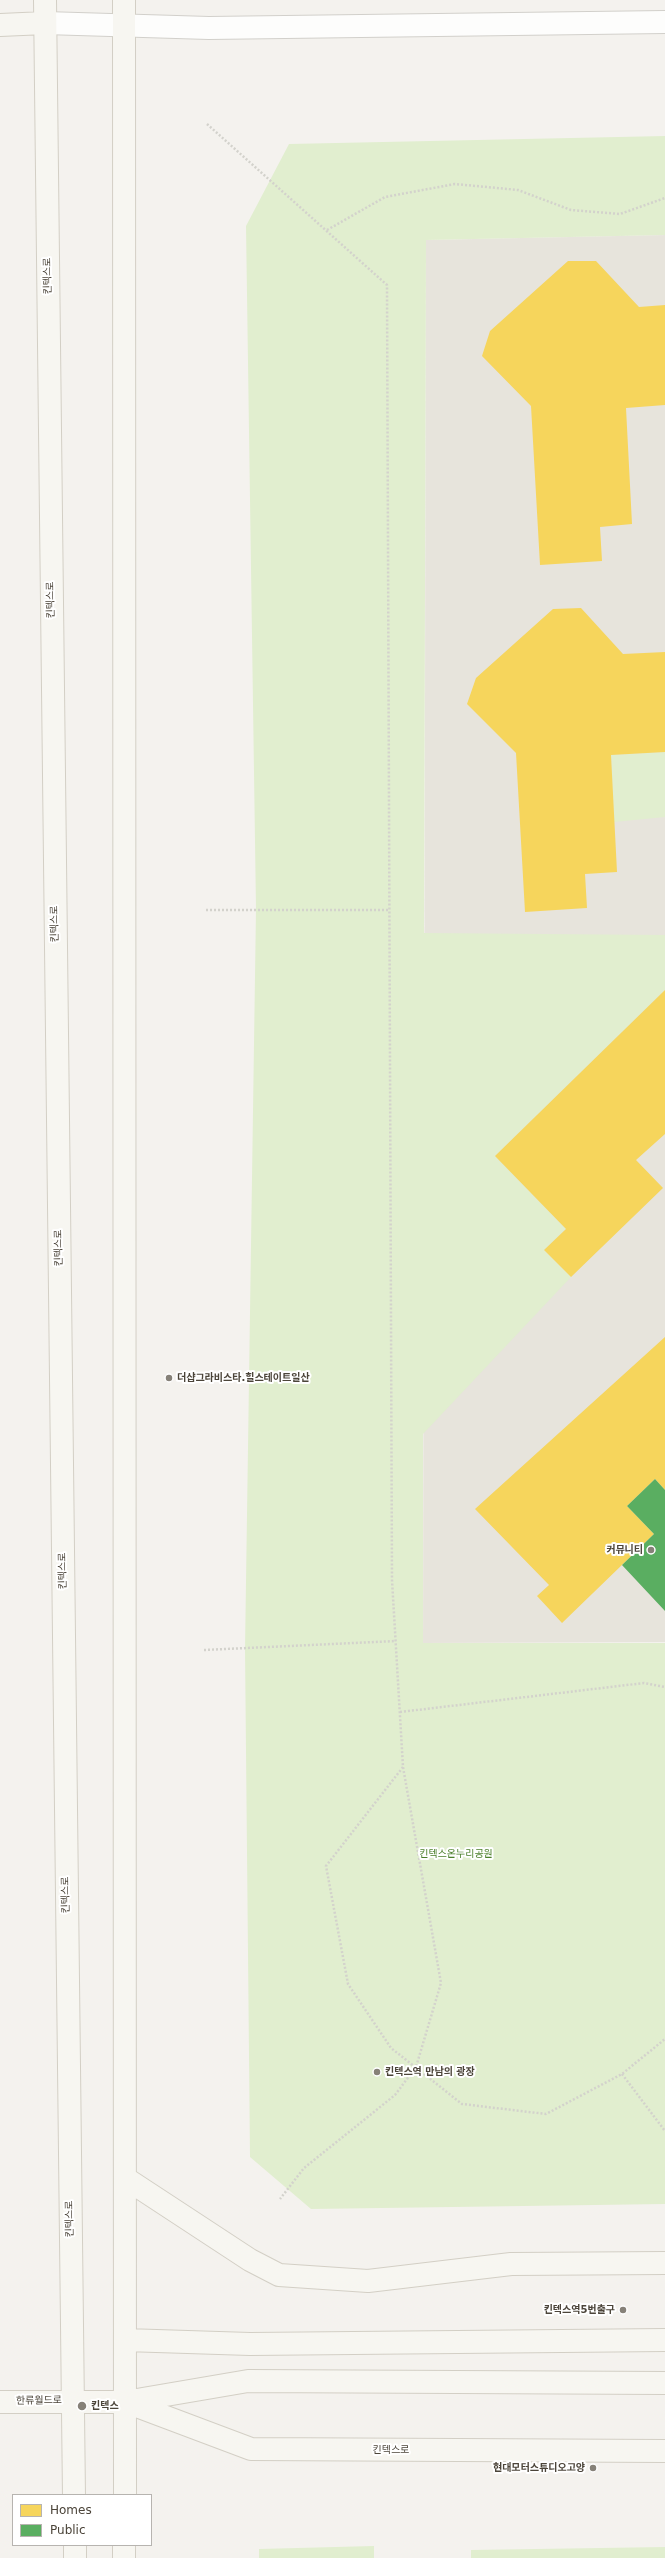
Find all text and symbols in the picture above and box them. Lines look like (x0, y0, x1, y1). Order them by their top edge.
street label: 킨텍스로 (42, 257, 54, 295)
street label: 킨텍스로 (45, 581, 57, 619)
street label: 킨텍스로 (49, 905, 61, 943)
street label: 킨텍스로 (53, 1229, 65, 1267)
place label: 더샵그라비스타.힐스테이트일산 (177, 1372, 310, 1384)
marker: 더샵그라비스타.힐스테이트일산 (164, 1373, 174, 1383)
place label: 커뮤니티 (606, 1544, 643, 1556)
marker: 커뮤니티 (646, 1545, 656, 1555)
street label: 킨텍스로 (57, 1552, 69, 1590)
park label: 킨텍스온누리공원 (419, 1848, 493, 1860)
street label: 킨텍스로 (60, 1876, 72, 1914)
place label: 킨텍스역 만남의 광장 (385, 2066, 475, 2078)
marker: 킨텍스역 만남의 광장 (372, 2067, 382, 2077)
street label: 킨텍스로 (64, 2200, 76, 2238)
place label: 킨텍스역5번출구 (544, 2304, 615, 2316)
marker: 킨텍스역5번출구 (618, 2305, 628, 2315)
street label: 한류월드로 (16, 2395, 62, 2407)
marker: 킨텍스 (76, 2400, 88, 2412)
place label: 킨텍스 (91, 2400, 119, 2412)
street label: 킨텍스로 (373, 2444, 409, 2456)
place label: 현대모터스튜디오고양 (493, 2462, 585, 2474)
marker: 현대모터스튜디오고양 (588, 2463, 598, 2473)
legend (12, 2494, 152, 2546)
text: Homes (50, 2503, 92, 2517)
text: Public (50, 2523, 86, 2537)

